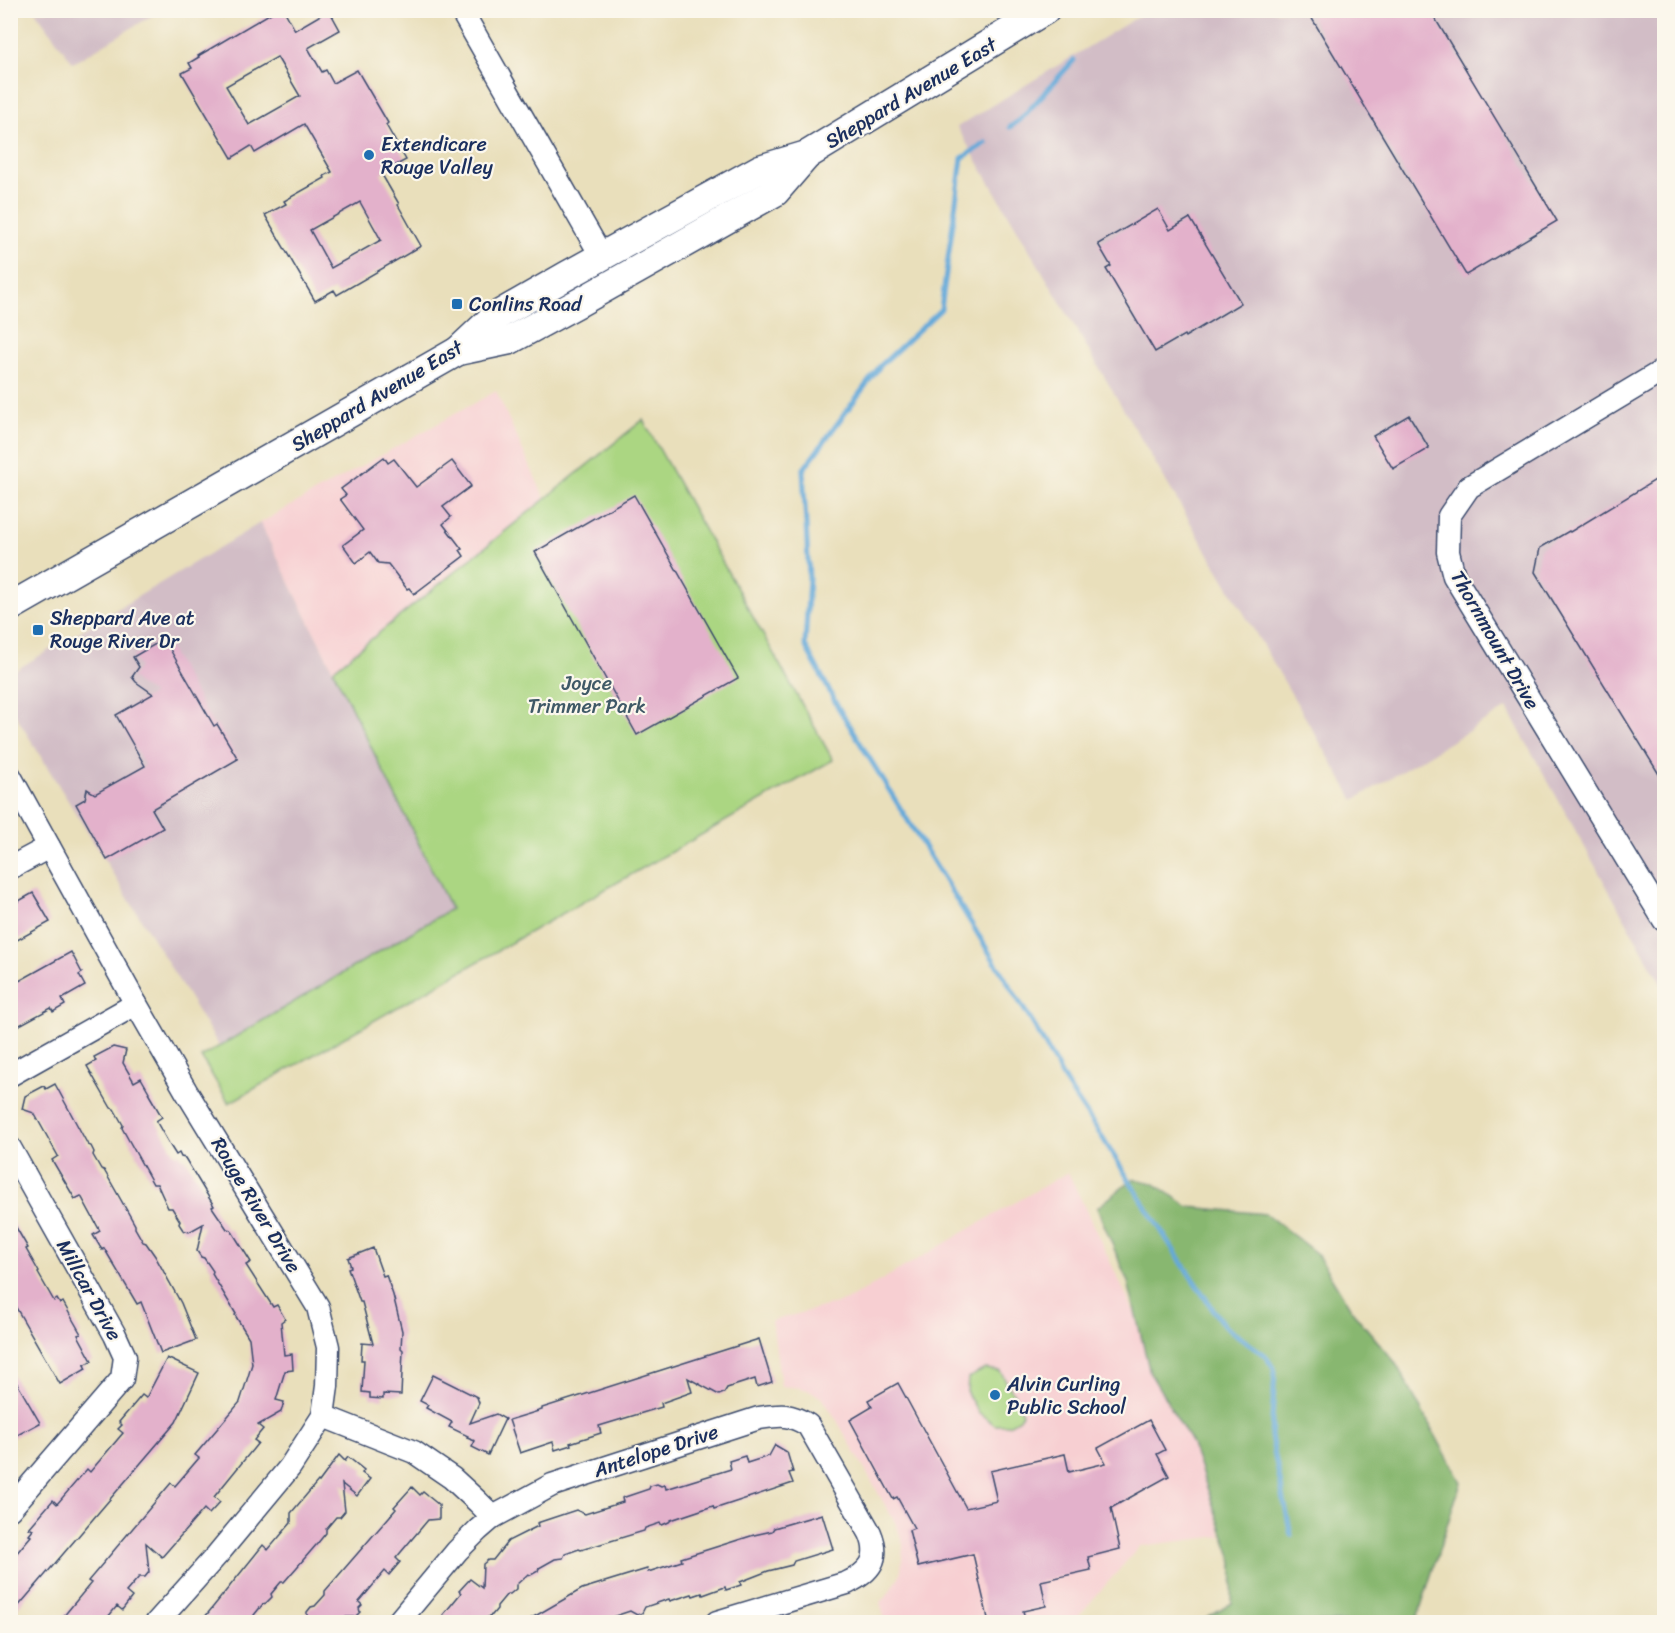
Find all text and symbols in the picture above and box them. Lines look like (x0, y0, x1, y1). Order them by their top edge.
street label: Sheppard Avenue East (818, 27, 1005, 158)
place label: Extendicare Rouge Valley (381, 127, 494, 185)
marker: Extendicare Rouge Valley (362, 148, 376, 162)
place label: Conlins Road (469, 287, 583, 322)
marker: Conlins Road (450, 297, 464, 311)
street label: Sheppard Avenue East (284, 330, 471, 461)
street label: Thornmount Drive (1441, 564, 1549, 716)
place label: Sheppard Ave at Rouge River Dr (50, 601, 195, 659)
marker: Sheppard Ave at Rouge River Dr (31, 623, 45, 637)
park label: Joyce Trimmer Park (528, 666, 646, 724)
street label: Rouge River Drive (201, 1130, 311, 1280)
street label: Millcar Drive (47, 1233, 131, 1347)
place label: Alvin Curling Public School (1006, 1367, 1126, 1425)
marker: Alvin Curling Public School (988, 1388, 1002, 1402)
street label: Antelope Drive (588, 1414, 723, 1488)

